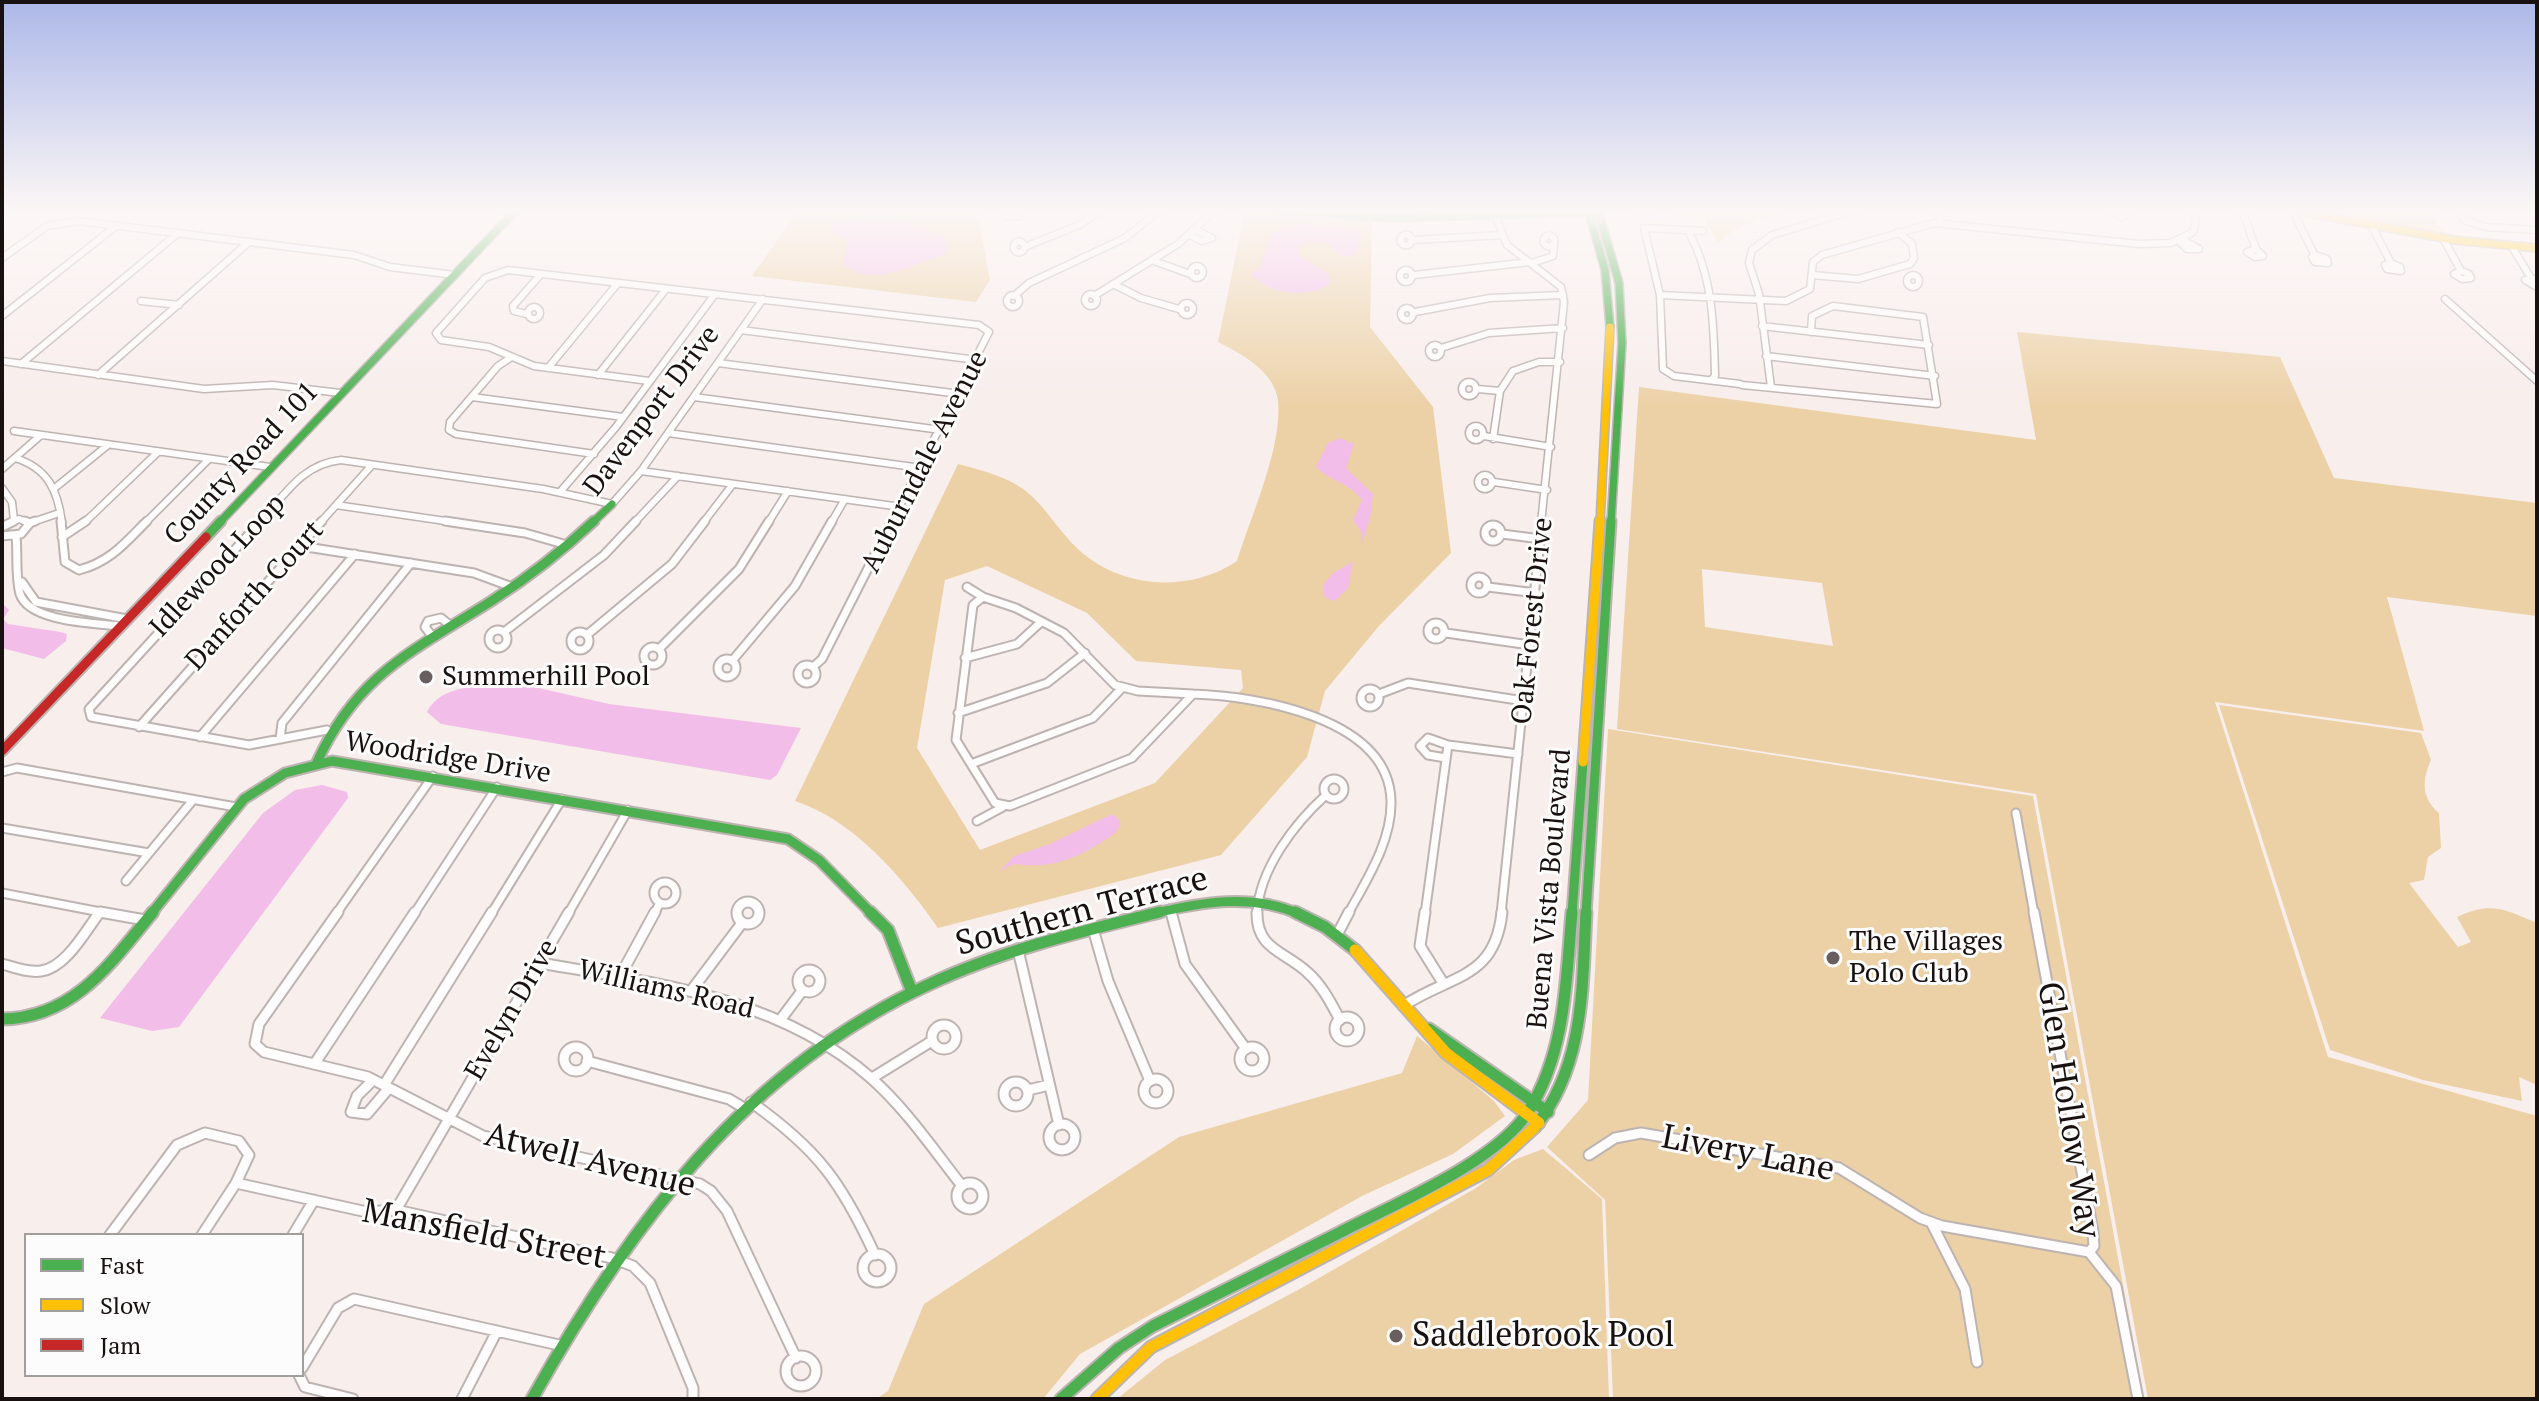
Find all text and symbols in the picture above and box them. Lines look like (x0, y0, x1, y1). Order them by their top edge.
street label: Davenport Drive (577, 319, 727, 503)
street label: Auburndale Avenue (855, 345, 995, 579)
street label: County Road 101 (158, 375, 326, 553)
street label: Idlewood Loop (143, 487, 293, 645)
street label: Danforth Court (179, 514, 331, 678)
street label: Oak Forest Drive (1505, 516, 1561, 726)
place label: Summerhill Pool (442, 660, 650, 694)
marker: Summerhill Pool (417, 668, 435, 686)
street label: Woodridge Drive (343, 725, 553, 791)
street label: Buena Vista Boulevard (1521, 747, 1579, 1031)
street label: Southern Terrace (951, 859, 1213, 965)
place label: The Villages Polo Club (1849, 925, 2003, 991)
street label: Evelyn Drive (458, 934, 566, 1086)
marker: The Villages Polo Club (1824, 949, 1842, 967)
street label: Williams Road (575, 953, 757, 1027)
street label: Glen Hollow Way (2028, 979, 2108, 1241)
street label: Atwell Avenue (480, 1115, 700, 1207)
street label: Livery Lane (1658, 1117, 1838, 1191)
street label: Mansfield Street (359, 1191, 609, 1279)
legend (24, 1233, 304, 1377)
text: Fast (100, 1249, 144, 1281)
text: Slow (100, 1289, 151, 1321)
place label: Saddlebrook Pool (1412, 1316, 1675, 1356)
marker: Saddlebrook Pool (1387, 1327, 1405, 1345)
text: Jam (100, 1329, 141, 1361)

